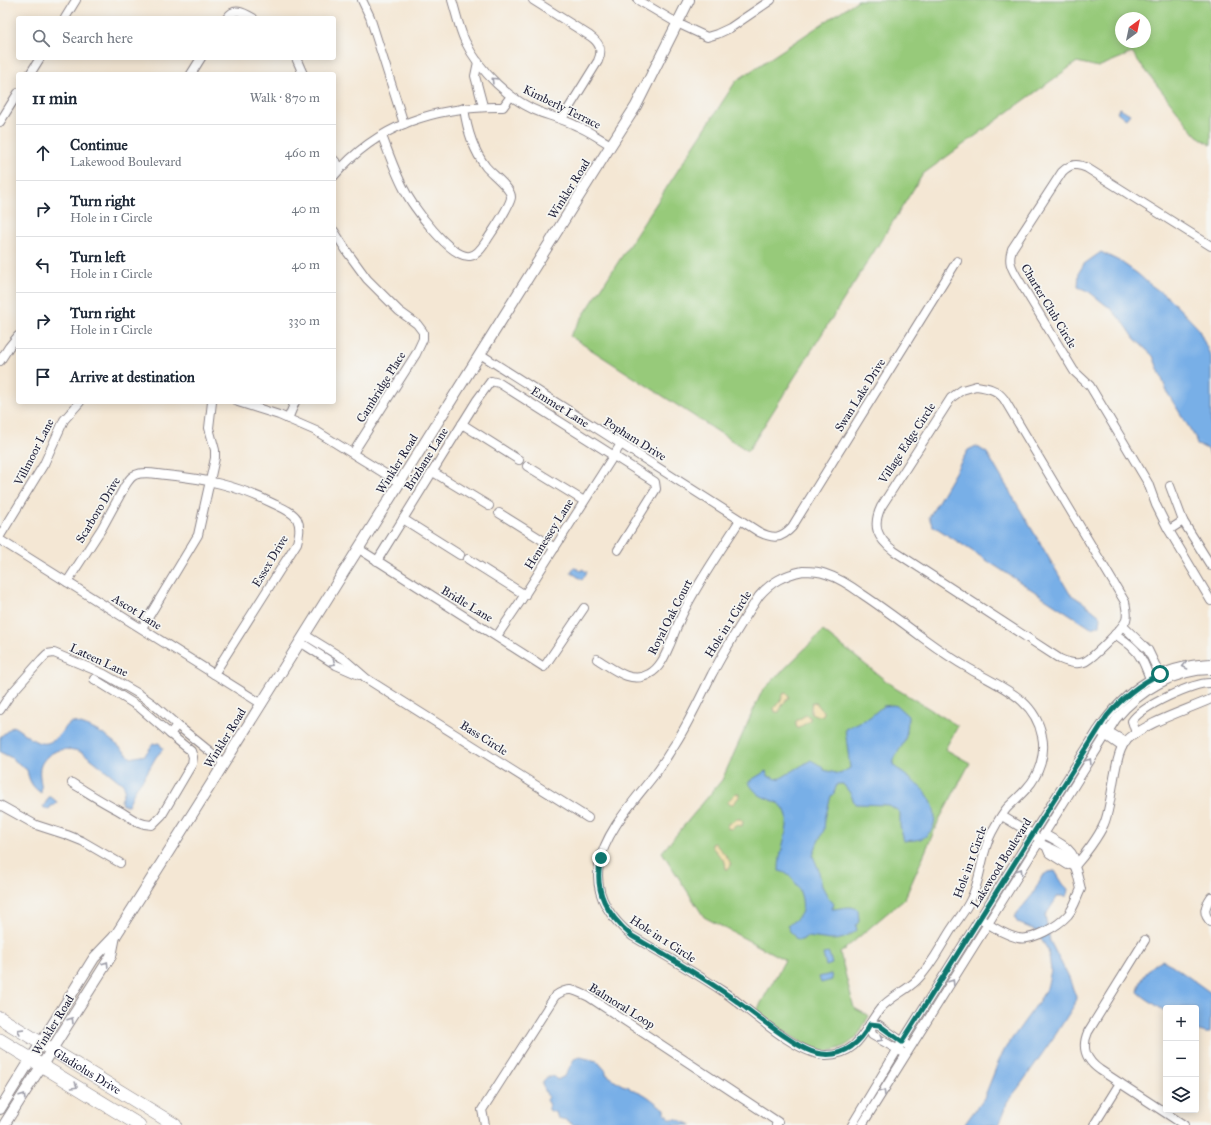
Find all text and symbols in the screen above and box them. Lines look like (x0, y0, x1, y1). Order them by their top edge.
north arrow (1115, 12, 1151, 48)
search box (16, 16, 336, 60)
icon: search (30, 27, 52, 49)
text: Search here (62, 29, 133, 47)
one-way arrow (491, 77, 499, 85)
street label: Kimberly Terrace (521, 82, 603, 132)
text: 11 min (32, 88, 77, 109)
text: Walk · 870 m (250, 90, 320, 106)
text: Continue (70, 136, 128, 154)
icon: ahead (32, 142, 54, 164)
text: 460 m (285, 145, 320, 161)
text: Lakewood Boulevard (70, 154, 182, 170)
street label: Winkler Road (545, 157, 593, 221)
text: Turn right (70, 192, 135, 210)
icon: right (32, 198, 54, 220)
text: 40 m (291, 201, 320, 217)
text: Hole in 1 Circle (70, 210, 152, 226)
text: Turn left (70, 248, 126, 266)
icon: left (32, 254, 54, 276)
text: 40 m (291, 257, 320, 273)
street label: Charter Club Circle (1018, 261, 1080, 351)
text: Hole in 1 Circle (70, 266, 152, 282)
text: Turn right (70, 304, 135, 322)
icon: right (32, 310, 54, 332)
text: 330 m (288, 313, 320, 329)
text: Hole in 1 Circle (70, 322, 152, 338)
street label: Cambridge Place (354, 349, 409, 426)
street label: Swan Lake Drive (832, 356, 888, 434)
icon: arrive (32, 366, 54, 388)
text: Arrive at destination (70, 368, 195, 386)
street label: Emmet Lane (528, 384, 592, 430)
street label: Village Edge Circle (875, 400, 939, 487)
street label: Popham Drive (601, 414, 669, 464)
street label: Villmoor Lane (11, 416, 57, 489)
street label: Brizbane Lane (401, 425, 451, 493)
street label: Winkler Road (373, 432, 421, 496)
street label: Scarboro Drive (73, 475, 123, 545)
street label: Hennessey Lane (522, 496, 576, 572)
street label: Essex Drive (249, 533, 291, 589)
street label: Royal Oak Court (645, 576, 695, 657)
street label: Bridle Lane (439, 583, 495, 625)
street label: Hole in 1 Circle (702, 588, 754, 660)
street label: Ascot Lane (109, 591, 164, 633)
street label: Lateen Lane (68, 640, 130, 680)
one-way arrow (329, 658, 336, 665)
one-way arrow (1182, 661, 1188, 670)
route start (1151, 665, 1169, 683)
street label: Winkler Road (201, 706, 249, 770)
street label: Bass Circle (458, 718, 510, 758)
one-way arrow (1084, 758, 1091, 765)
street label: Lakewood Boulevard (968, 816, 1034, 910)
street label: Hole in 1 Circle (950, 824, 990, 900)
route end (592, 849, 610, 867)
one-way arrow (1015, 868, 1023, 875)
street label: Hole in 1 Circle (627, 912, 699, 966)
one-way arrow (101, 961, 109, 968)
one-way arrow (947, 979, 954, 986)
street label: Balmoral Loop (587, 980, 657, 1032)
street label: Winkler Road (29, 993, 77, 1057)
map controls (1163, 1005, 1199, 1113)
button: + (1163, 1005, 1199, 1041)
one-way arrow (66, 1017, 73, 1024)
one-way arrow (17, 1028, 24, 1035)
one-way arrow (876, 1035, 883, 1042)
button: − (1163, 1041, 1199, 1077)
street label: Gladiolus Drive (51, 1045, 123, 1097)
button: layers (1163, 1077, 1199, 1113)
one-way arrow (71, 1082, 78, 1089)
one-way arrow (878, 1089, 886, 1096)
one-way arrow (18, 1093, 26, 1100)

